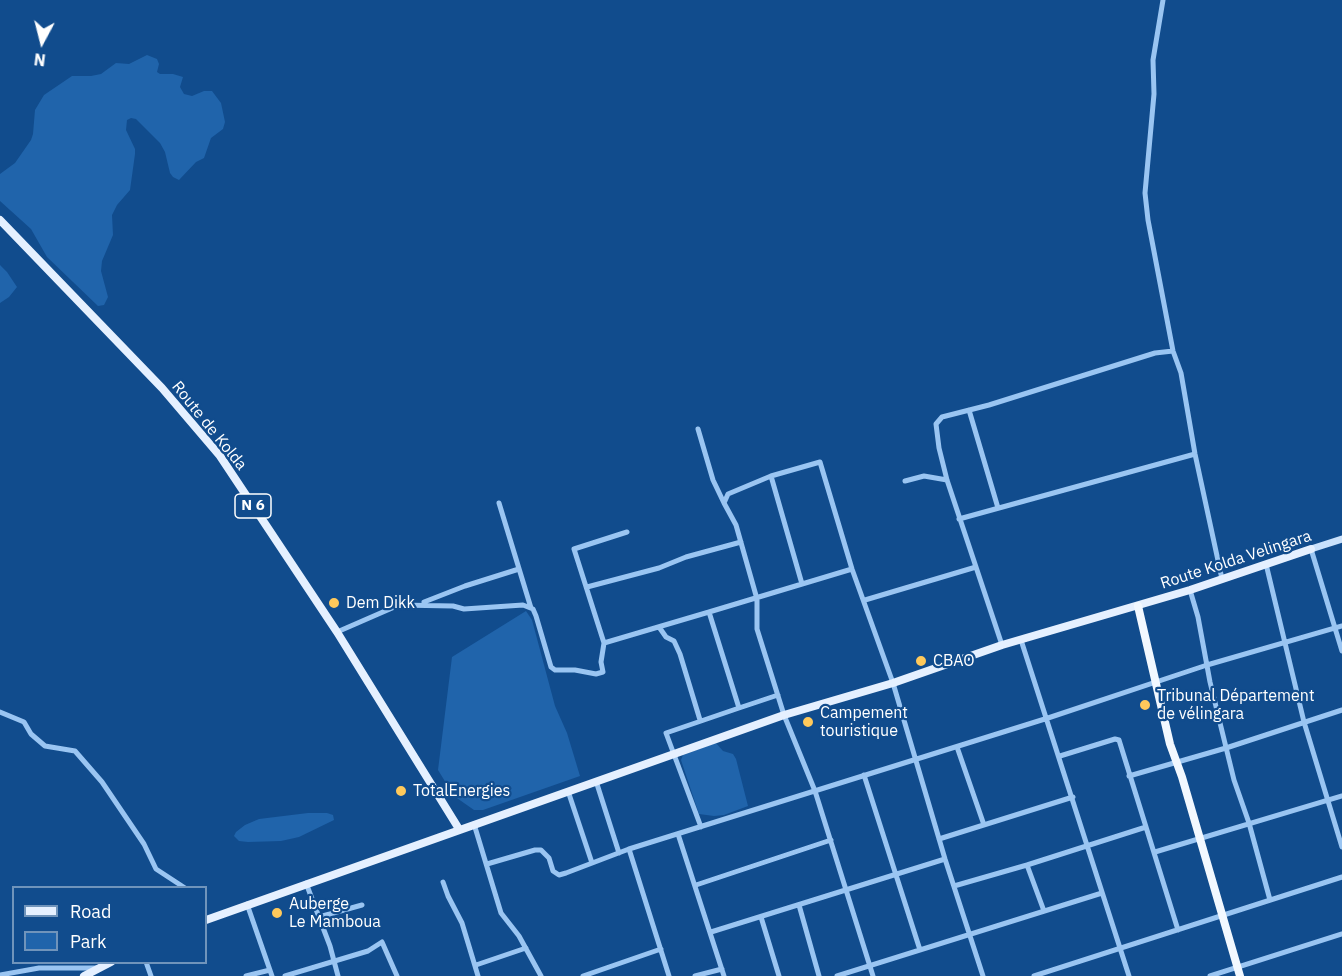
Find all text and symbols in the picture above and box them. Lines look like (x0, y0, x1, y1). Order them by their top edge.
north arrow (12, 12, 72, 72)
text: N (33, 49, 47, 70)
street label: Route de Kolda (167, 378, 251, 474)
road number: N 6 (235, 494, 271, 518)
street label: Route Kolda Velingara (1158, 527, 1314, 593)
place label: Dem Dikk (346, 593, 415, 613)
marker: Dem Dikk (327, 596, 341, 610)
place label: CBAO (933, 651, 975, 671)
marker: CBAO (914, 654, 928, 668)
place label: Tribunal Département de vélingara (1157, 686, 1315, 724)
marker: Tribunal Département de vélingara (1138, 698, 1152, 712)
place label: Campement touristique (820, 703, 908, 741)
marker: Campement touristique (801, 715, 815, 729)
place label: TotalEnergies (413, 781, 510, 801)
marker: TotalEnergies (394, 784, 408, 798)
legend (12, 886, 207, 964)
place label: Auberge Le Mamboua (289, 894, 381, 932)
text: Road (70, 900, 111, 923)
marker: Auberge Le Mamboua (270, 906, 284, 920)
text: Park (70, 930, 106, 953)

